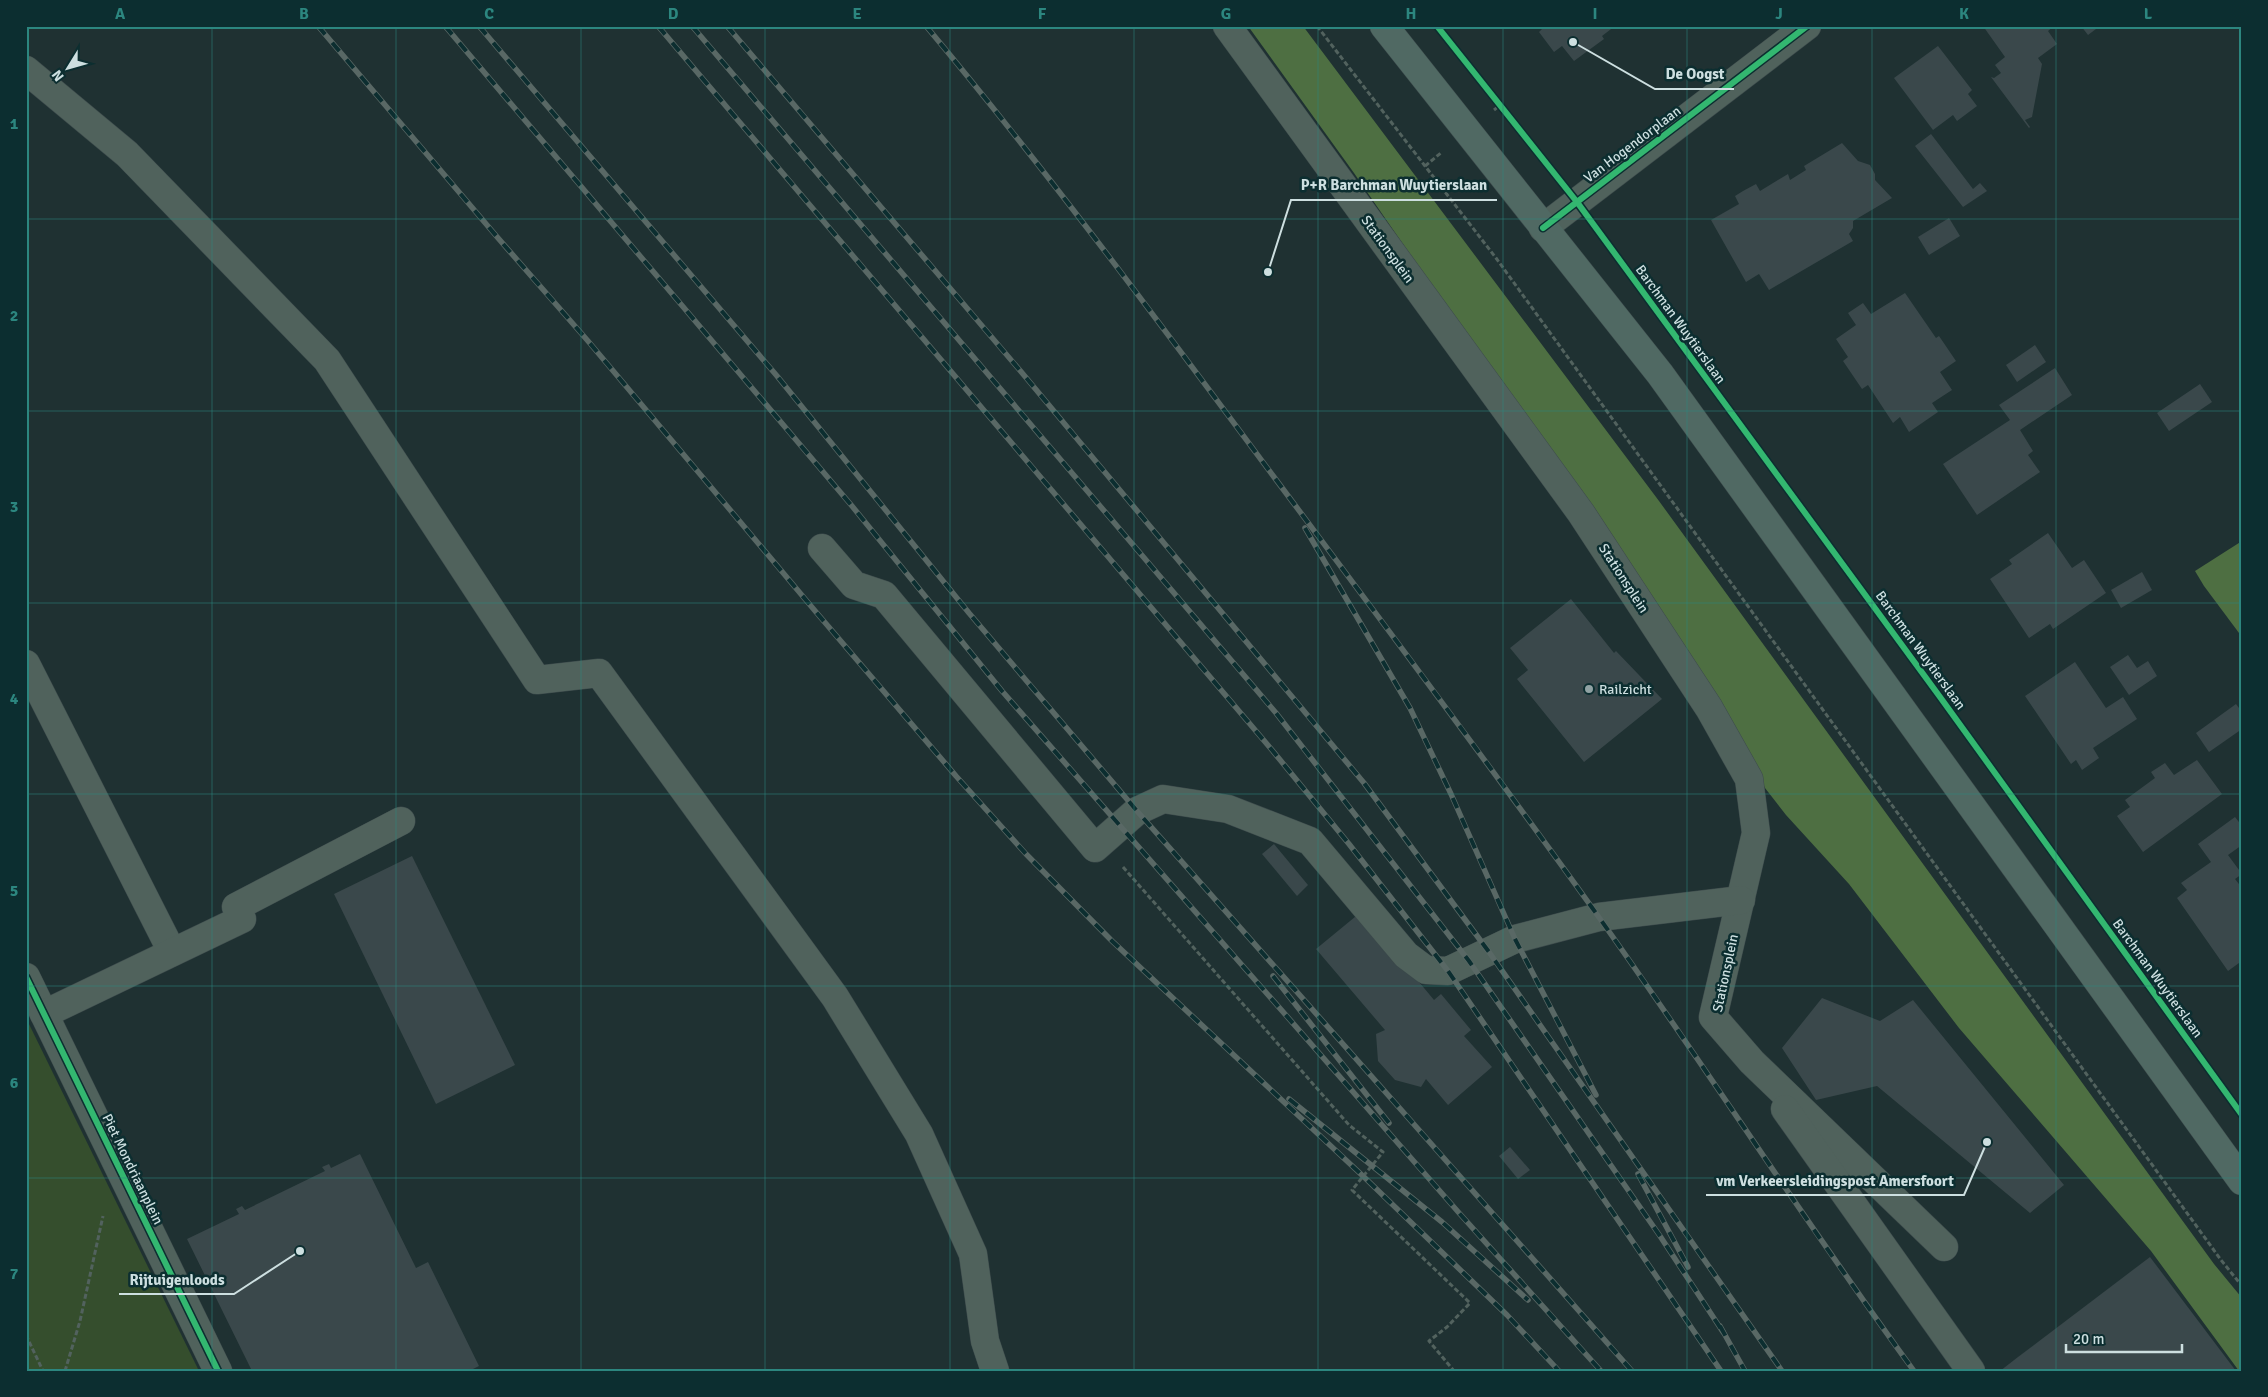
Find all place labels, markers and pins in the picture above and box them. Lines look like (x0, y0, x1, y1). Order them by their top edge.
callout: De Oogst (1655, 59, 1734, 89)
callout: P+R Barchman Wuytierslaan (1291, 170, 1497, 200)
place label: Railzicht (1599, 681, 1652, 698)
marker: Railzicht (1583, 683, 1595, 695)
callout: vm Verkeersleidingspost Amersfoort (1706, 1165, 1964, 1195)
callout: Rijtuigenloods (119, 1264, 234, 1294)

